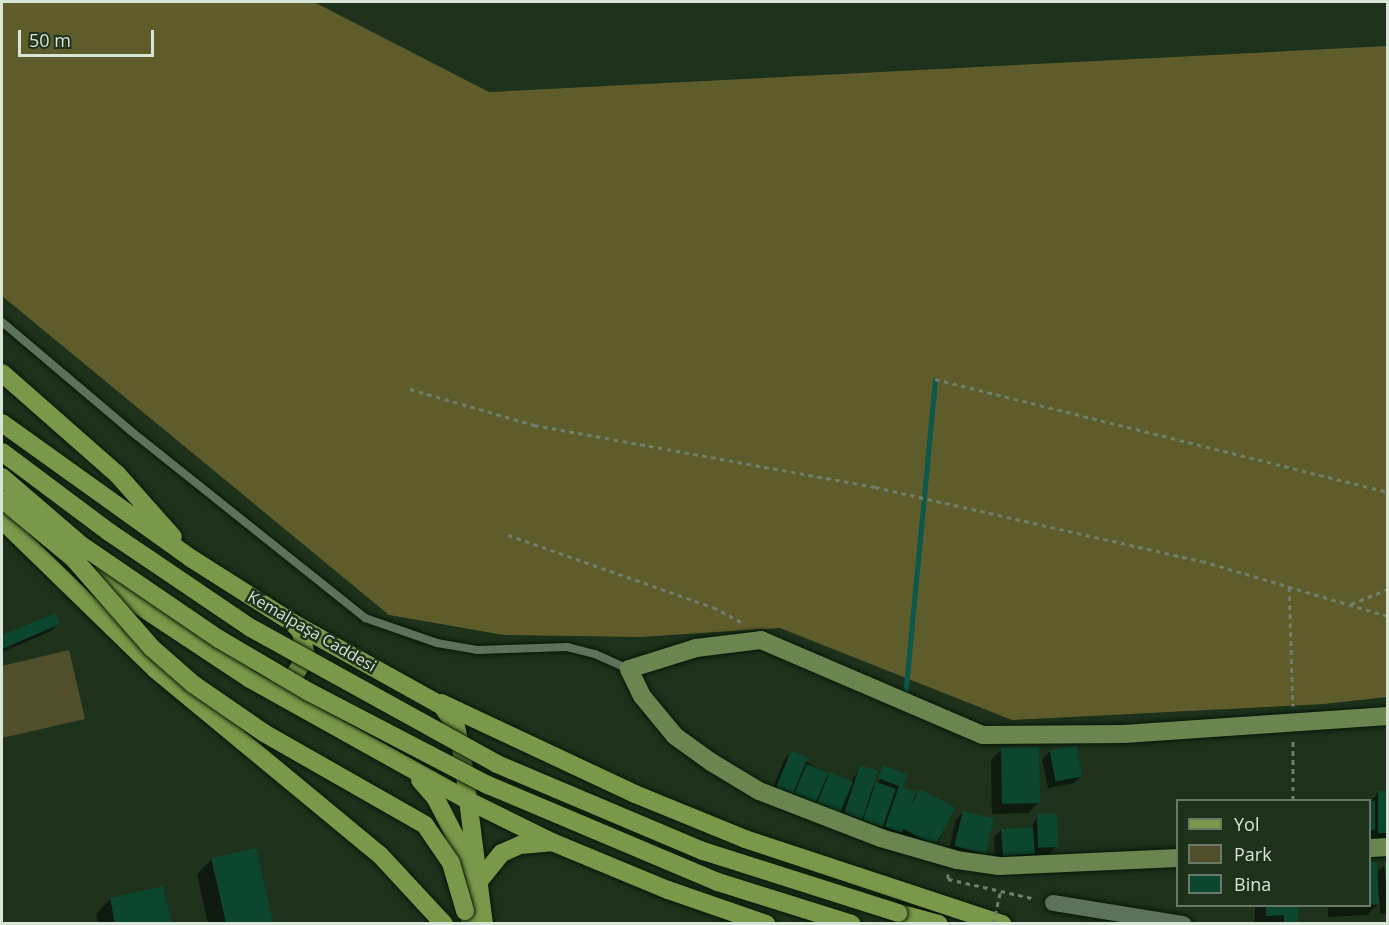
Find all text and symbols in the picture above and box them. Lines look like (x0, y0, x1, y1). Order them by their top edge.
scale bar (21, 18, 158, 56)
text: 50 m (29, 28, 71, 52)
street label: Kemalpaşa Caddesi (244, 586, 380, 676)
legend (1176, 799, 1371, 907)
text: Yol (1234, 812, 1259, 836)
text: Park (1234, 842, 1272, 866)
text: Bina (1234, 872, 1271, 896)

